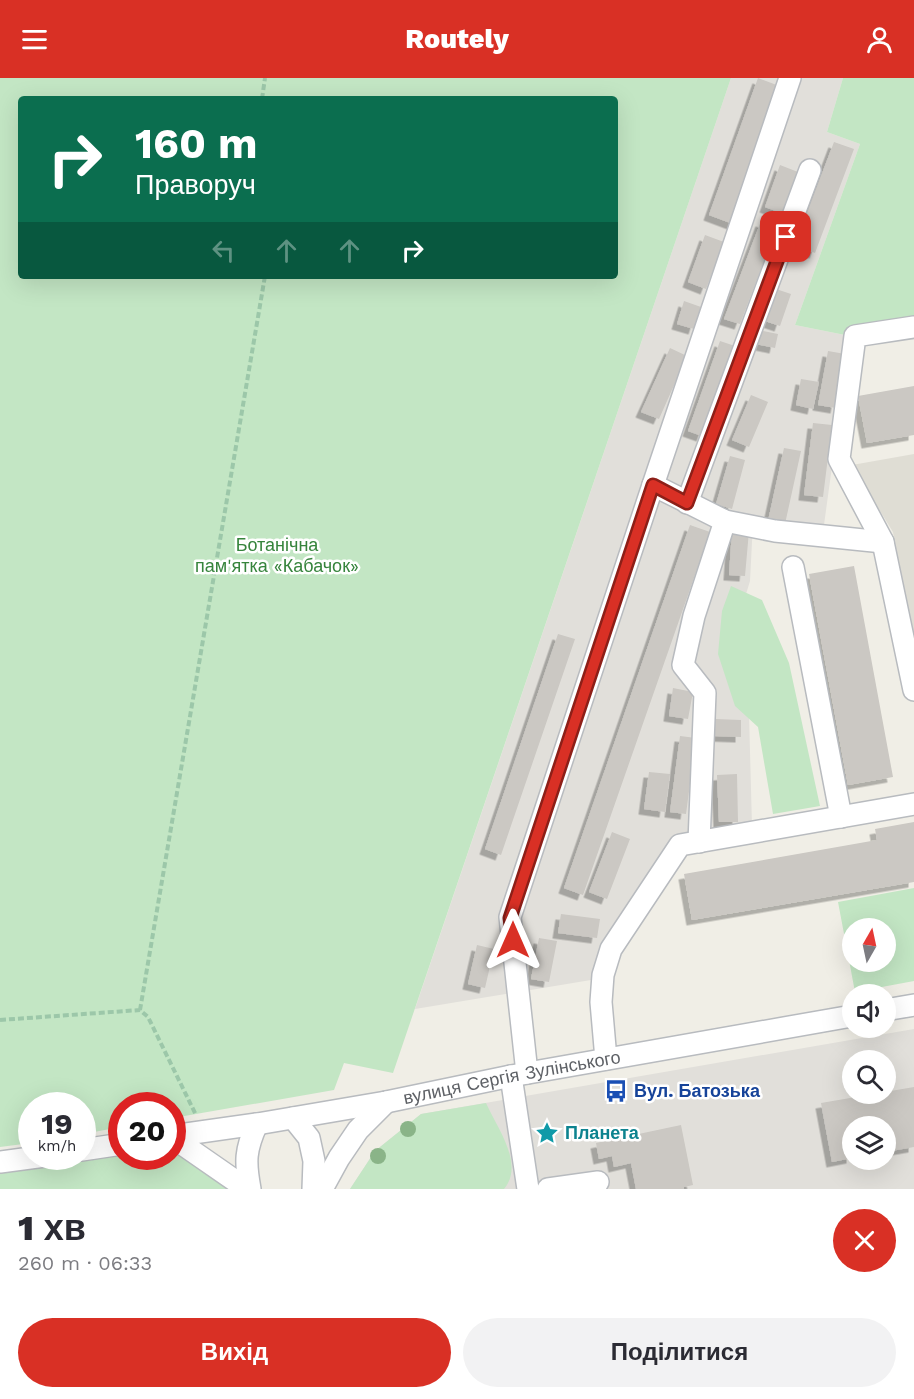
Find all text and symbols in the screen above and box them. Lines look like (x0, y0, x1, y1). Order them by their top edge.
icon: menu (18, 23, 51, 56)
text: Routely (405, 23, 509, 55)
icon: person (863, 23, 896, 56)
text: 160 m (135, 119, 258, 168)
icon: right (36, 120, 114, 198)
text: Праворуч (135, 169, 256, 201)
pin (760, 211, 811, 262)
icon: arrive (769, 220, 802, 253)
icon: left (207, 234, 240, 267)
icon: ahead (270, 234, 303, 267)
icon: ahead (333, 234, 366, 267)
icon: right (396, 234, 429, 267)
park label: Ботанічна пам'ятка «Кабачок» (195, 534, 359, 576)
position arrow (481, 908, 545, 972)
north arrow (842, 918, 896, 972)
map controls (842, 918, 896, 1170)
button: sound (842, 984, 896, 1038)
street label: вулиця Сергія Зулінського (401, 1046, 622, 1108)
button: search (842, 1050, 896, 1104)
bus stop icon: Вул. Батозька (603, 1078, 629, 1104)
place label: Вул. Батозька (634, 1080, 761, 1101)
speed limit sign: 20 (108, 1092, 186, 1170)
text: 19 (41, 1106, 73, 1141)
button: layers (842, 1116, 896, 1170)
place icon: Планета (534, 1120, 560, 1146)
place label: Планета (565, 1122, 640, 1143)
text: km/h (38, 1137, 76, 1155)
text: 1 хв (18, 1207, 86, 1249)
button: close (833, 1209, 896, 1272)
text: 260 m · 06:33 (18, 1251, 152, 1275)
button: Вихід (18, 1318, 451, 1387)
button: Поділитися (463, 1318, 896, 1387)

